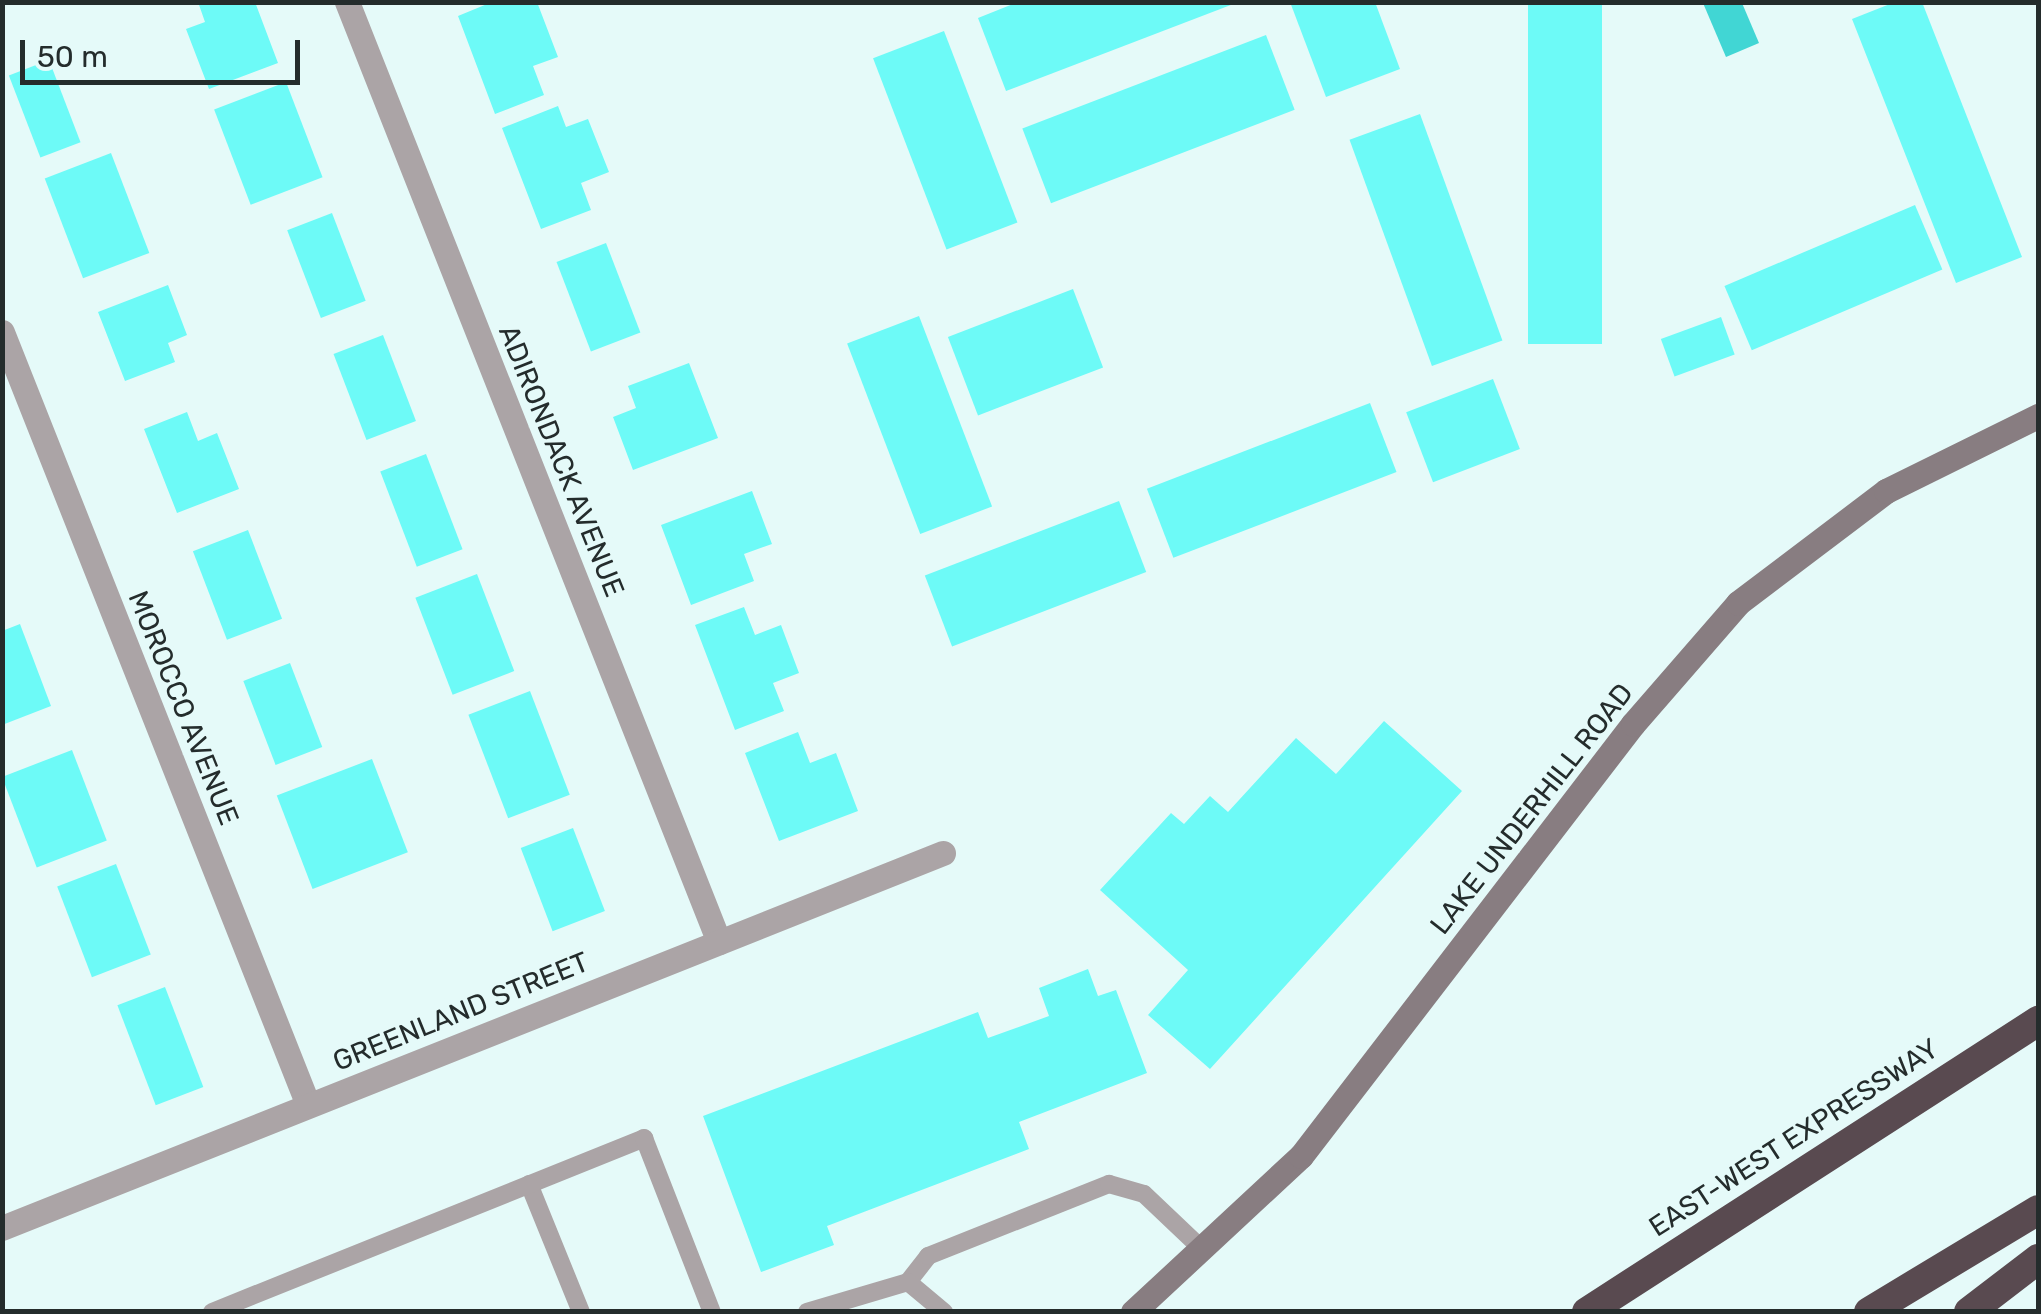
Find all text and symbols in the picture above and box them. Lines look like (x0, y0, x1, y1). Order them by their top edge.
scale bar (25, 20, 305, 82)
text: 50 m (37, 39, 108, 75)
street label: ADIRONDACK AVENUE (491, 320, 631, 602)
street label: MOROCCO AVENUE (121, 586, 245, 830)
street label: LAKE UNDERHILL ROAD (1423, 677, 1641, 941)
street label: GREENLAND STREET (328, 945, 594, 1079)
street label: EAST-WEST EXPRESSWAY (1643, 1032, 1945, 1244)

